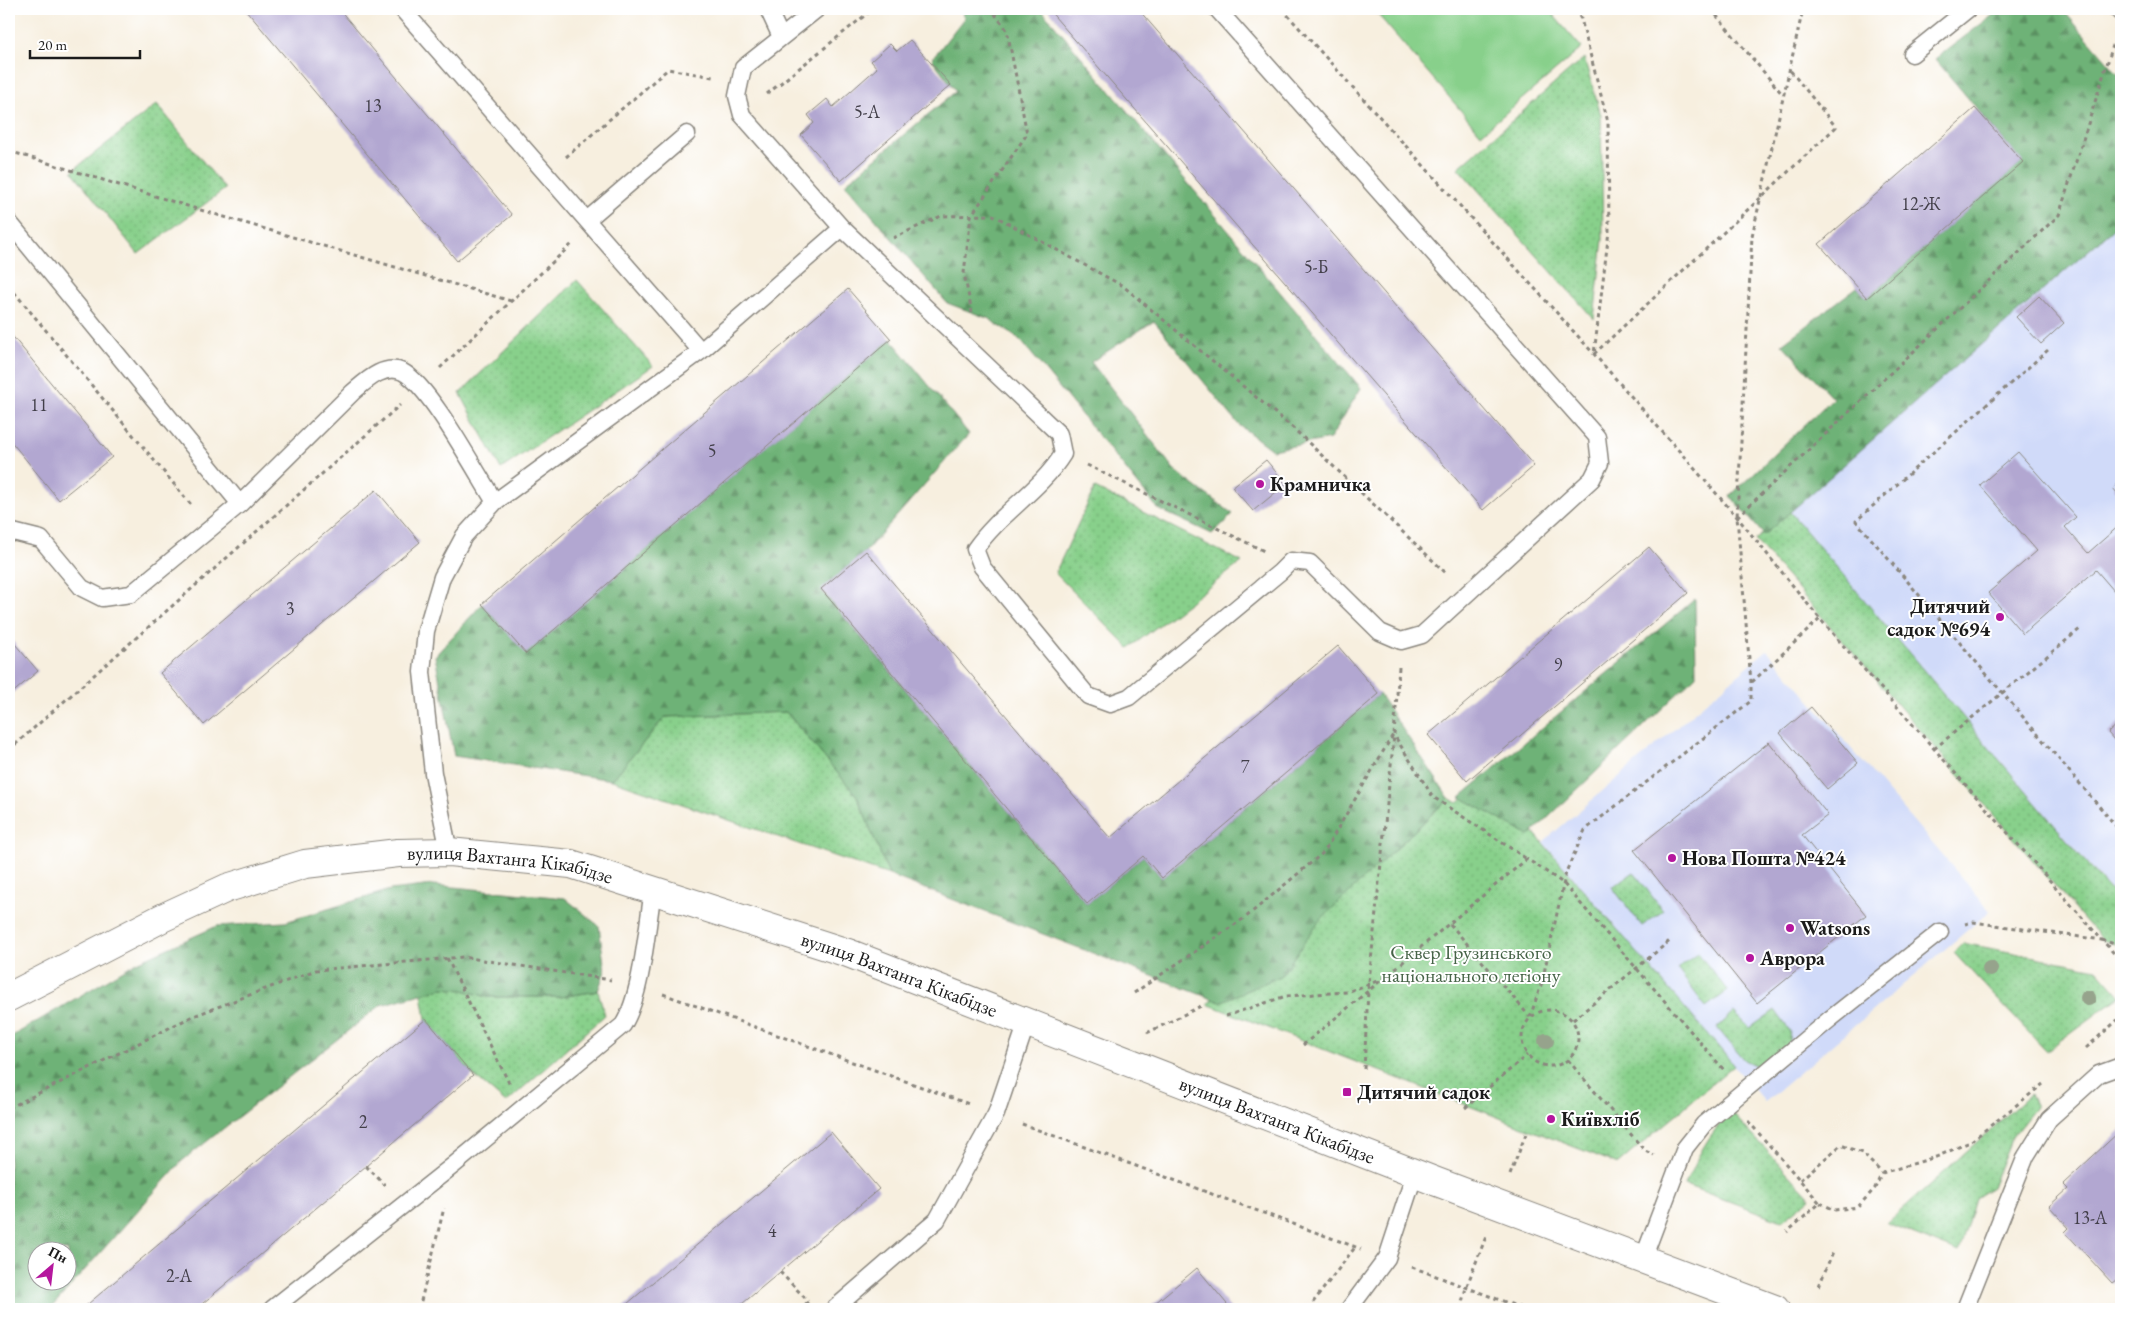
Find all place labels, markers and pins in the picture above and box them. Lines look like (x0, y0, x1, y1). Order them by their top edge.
place label: Крамничка (1270, 471, 1371, 497)
marker: Крамничка (1254, 478, 1266, 490)
place label: Дитячий садок №694 (1887, 593, 1990, 642)
marker: Дитячий садок №694 (1994, 611, 2006, 623)
place label: Нова Пошта №424 (1682, 845, 1846, 871)
marker: Нова Пошта №424 (1666, 852, 1678, 864)
place label: Watsons (1800, 915, 1870, 941)
marker: Watsons (1784, 922, 1796, 934)
place label: Аврора (1759, 945, 1825, 971)
marker: Аврора (1744, 952, 1756, 964)
place label: Дитячий садок (1357, 1079, 1490, 1105)
marker: Дитячий садок (1341, 1086, 1353, 1098)
place label: Київхліб (1561, 1106, 1639, 1132)
marker: Київхліб (1545, 1113, 1557, 1125)

